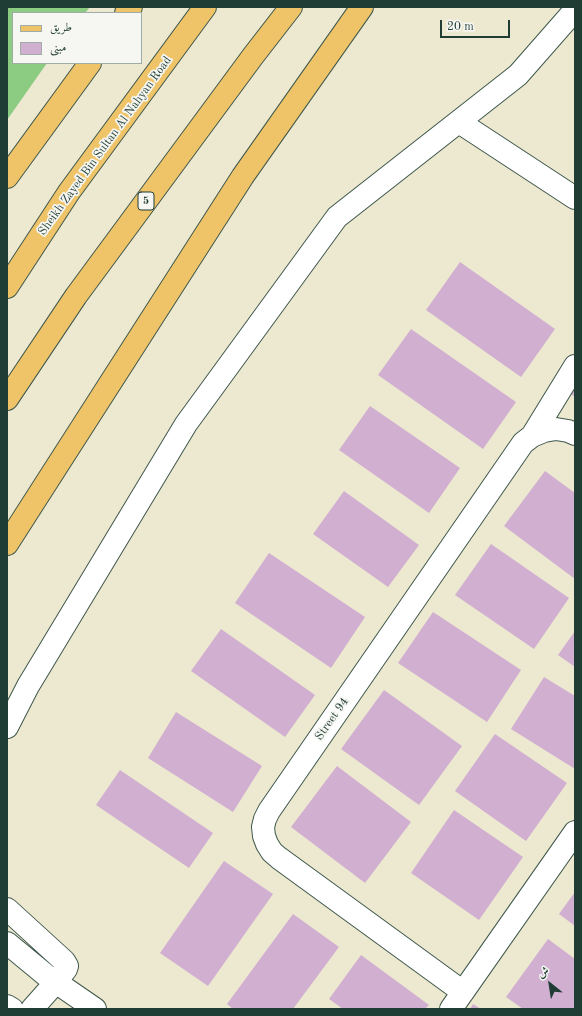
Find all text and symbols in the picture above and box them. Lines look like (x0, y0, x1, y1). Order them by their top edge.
legend (12, 12, 142, 64)
scale bar (442, 12, 512, 38)
text: 20 m (447, 21, 474, 33)
text: طريق (50, 22, 72, 34)
text: مبنى (50, 42, 66, 54)
street label: Sheikh Zayed Bin Sultan Al Nahyan Road (35, 54, 175, 238)
road number: 5 (138, 192, 154, 210)
street label: Street 94 (312, 695, 352, 743)
north arrow (530, 964, 570, 1004)
text: ش (536, 966, 551, 981)

